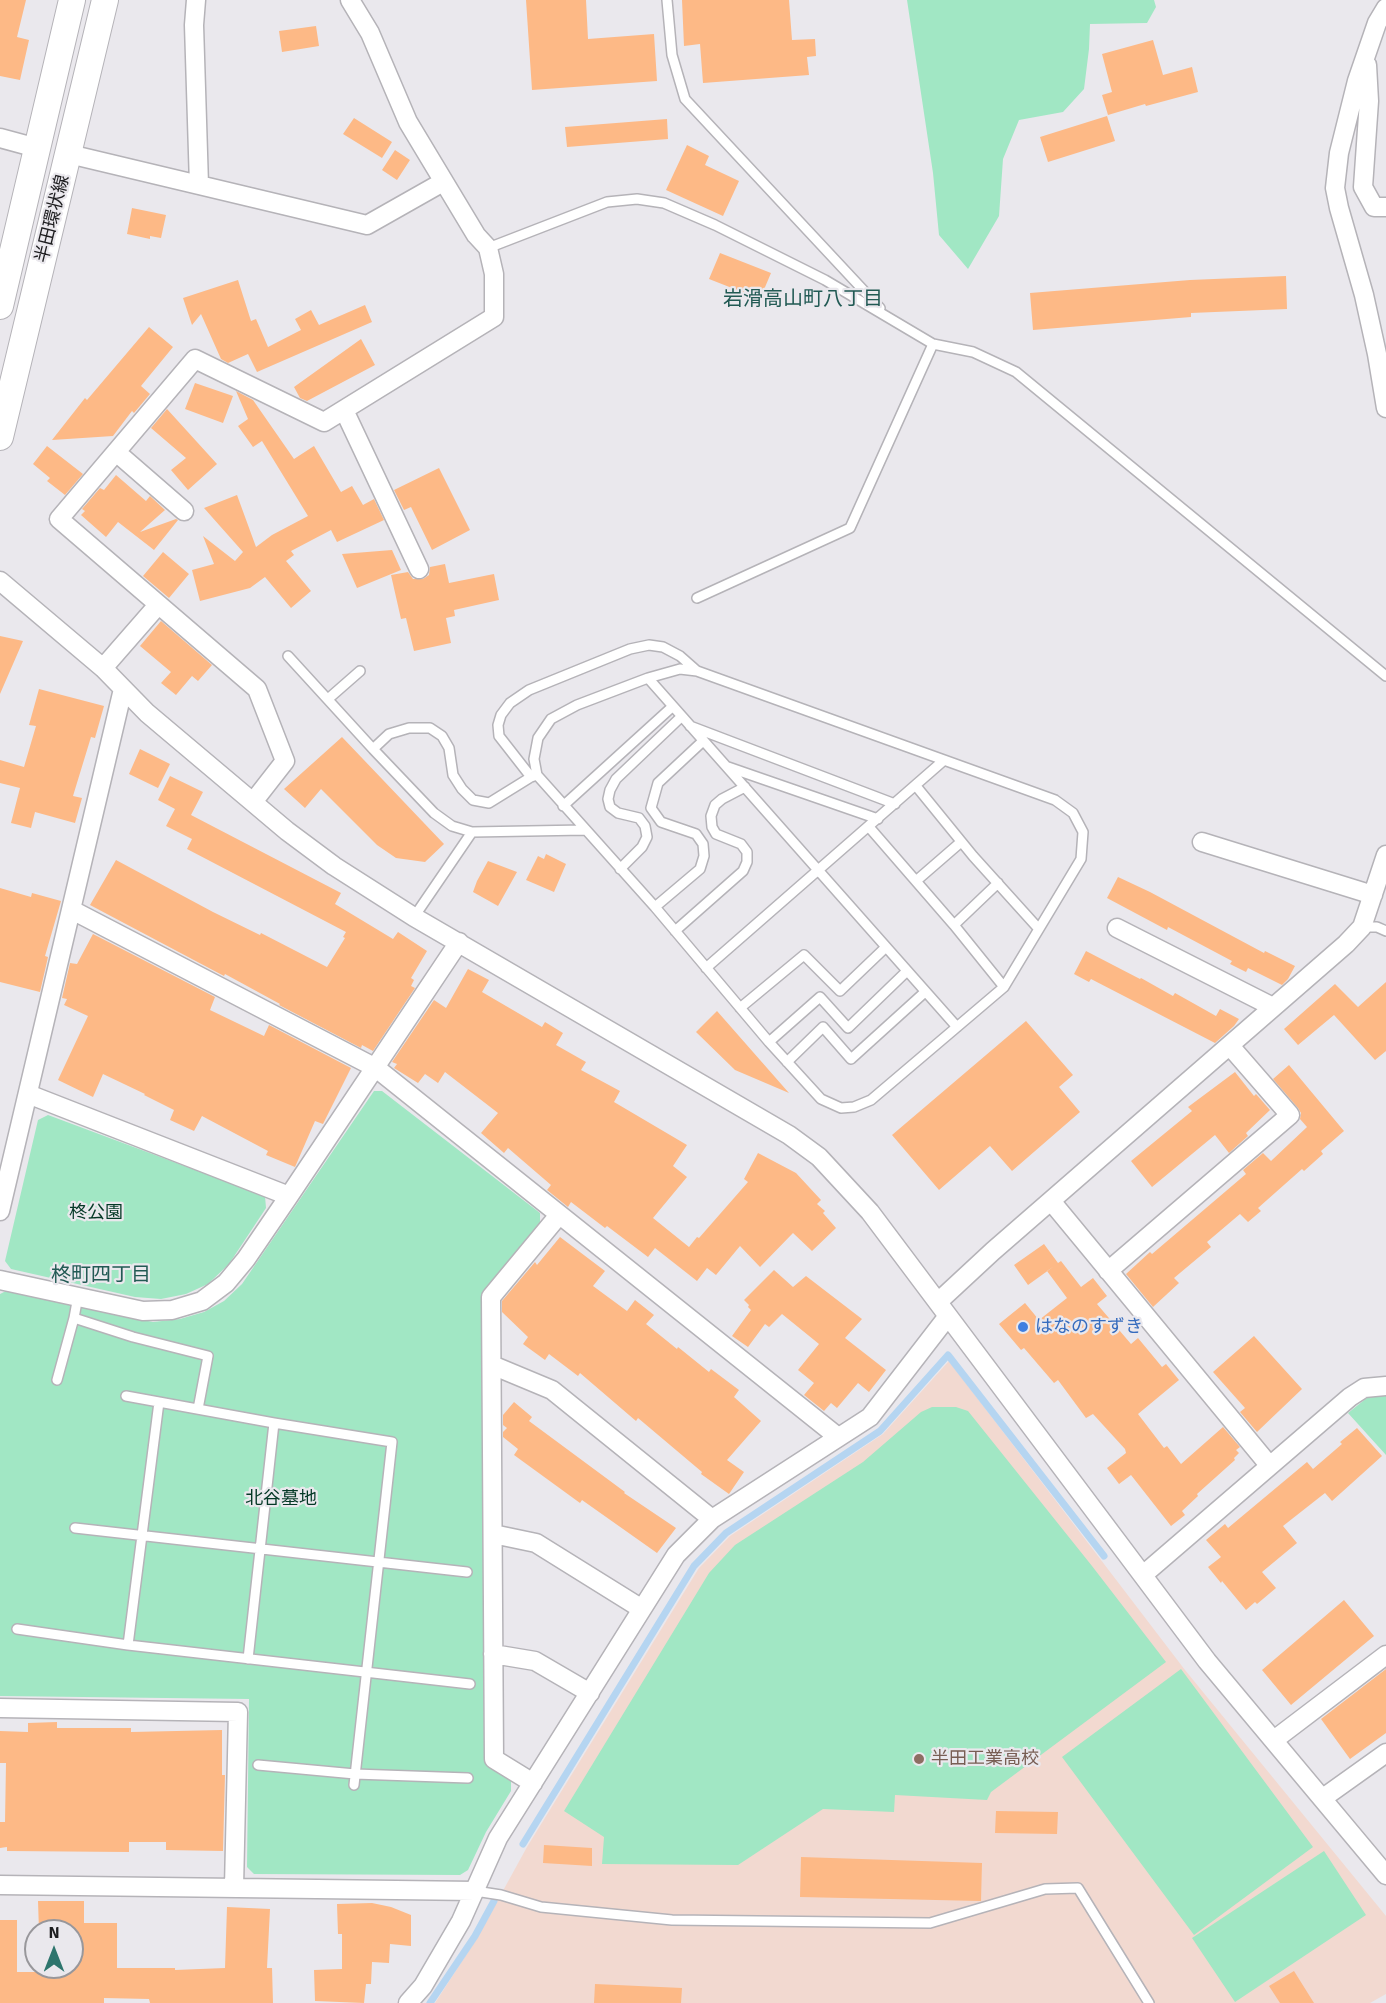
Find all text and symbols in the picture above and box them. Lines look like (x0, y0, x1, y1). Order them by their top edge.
street label: 半田環状線 (32, 173, 74, 265)
district label: 岩滑高山町八丁目 (723, 288, 883, 312)
park label: 柊公園 (69, 1202, 123, 1224)
district label: 柊町四丁目 (51, 1264, 151, 1288)
place label: はなのすずき (1035, 1316, 1143, 1338)
marker: はなのすずき (1016, 1320, 1030, 1334)
park label: 北谷墓地 (245, 1488, 317, 1510)
place label: 半田工業高校 (931, 1748, 1039, 1770)
marker: 半田工業高校 (912, 1752, 926, 1766)
north arrow (24, 1919, 84, 1979)
text: N (48, 1923, 60, 1943)

